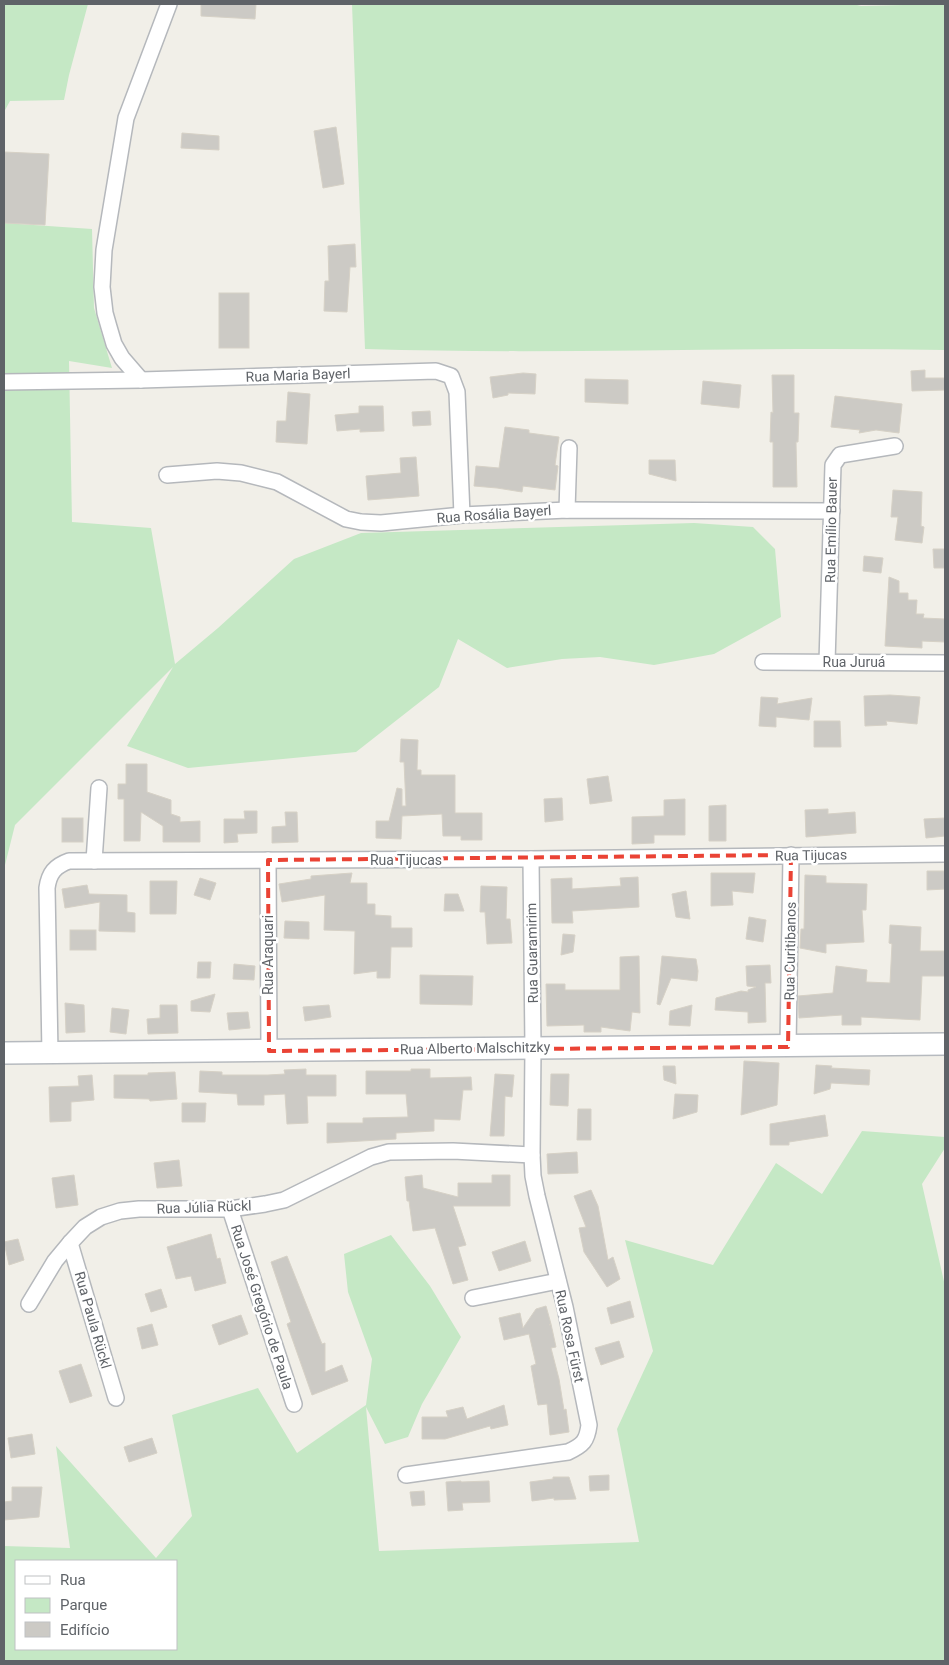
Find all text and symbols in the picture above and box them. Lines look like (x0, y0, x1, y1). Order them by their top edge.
street label: Rua Maria Bayerl (245, 365, 351, 385)
street label: Rua Emílio Bauer (822, 477, 840, 583)
street label: Rua Rosália Bayerl (436, 502, 552, 526)
street label: Rua Juruá (823, 654, 885, 670)
street label: Rua Tijucas (775, 846, 847, 864)
street label: Rua Tijucas (370, 852, 442, 868)
street label: Rua Curitibanos (781, 901, 799, 1001)
street label: Rua Guaramirim (523, 903, 541, 1003)
street label: Rua Araquari (260, 915, 276, 995)
street label: Rua Alberto Malschitzky (400, 1039, 551, 1057)
street label: Rua Júlia Rückl (156, 1197, 252, 1217)
street label: Rua José Gregório de Paula (228, 1223, 296, 1391)
street label: Rua Paula Rückl (72, 1270, 114, 1370)
street label: Rua Rosa Fürst (552, 1288, 588, 1384)
legend (15, 1560, 178, 1650)
text: Rua (60, 1571, 86, 1589)
text: Parque (60, 1596, 107, 1614)
text: Edifício (60, 1621, 109, 1639)

